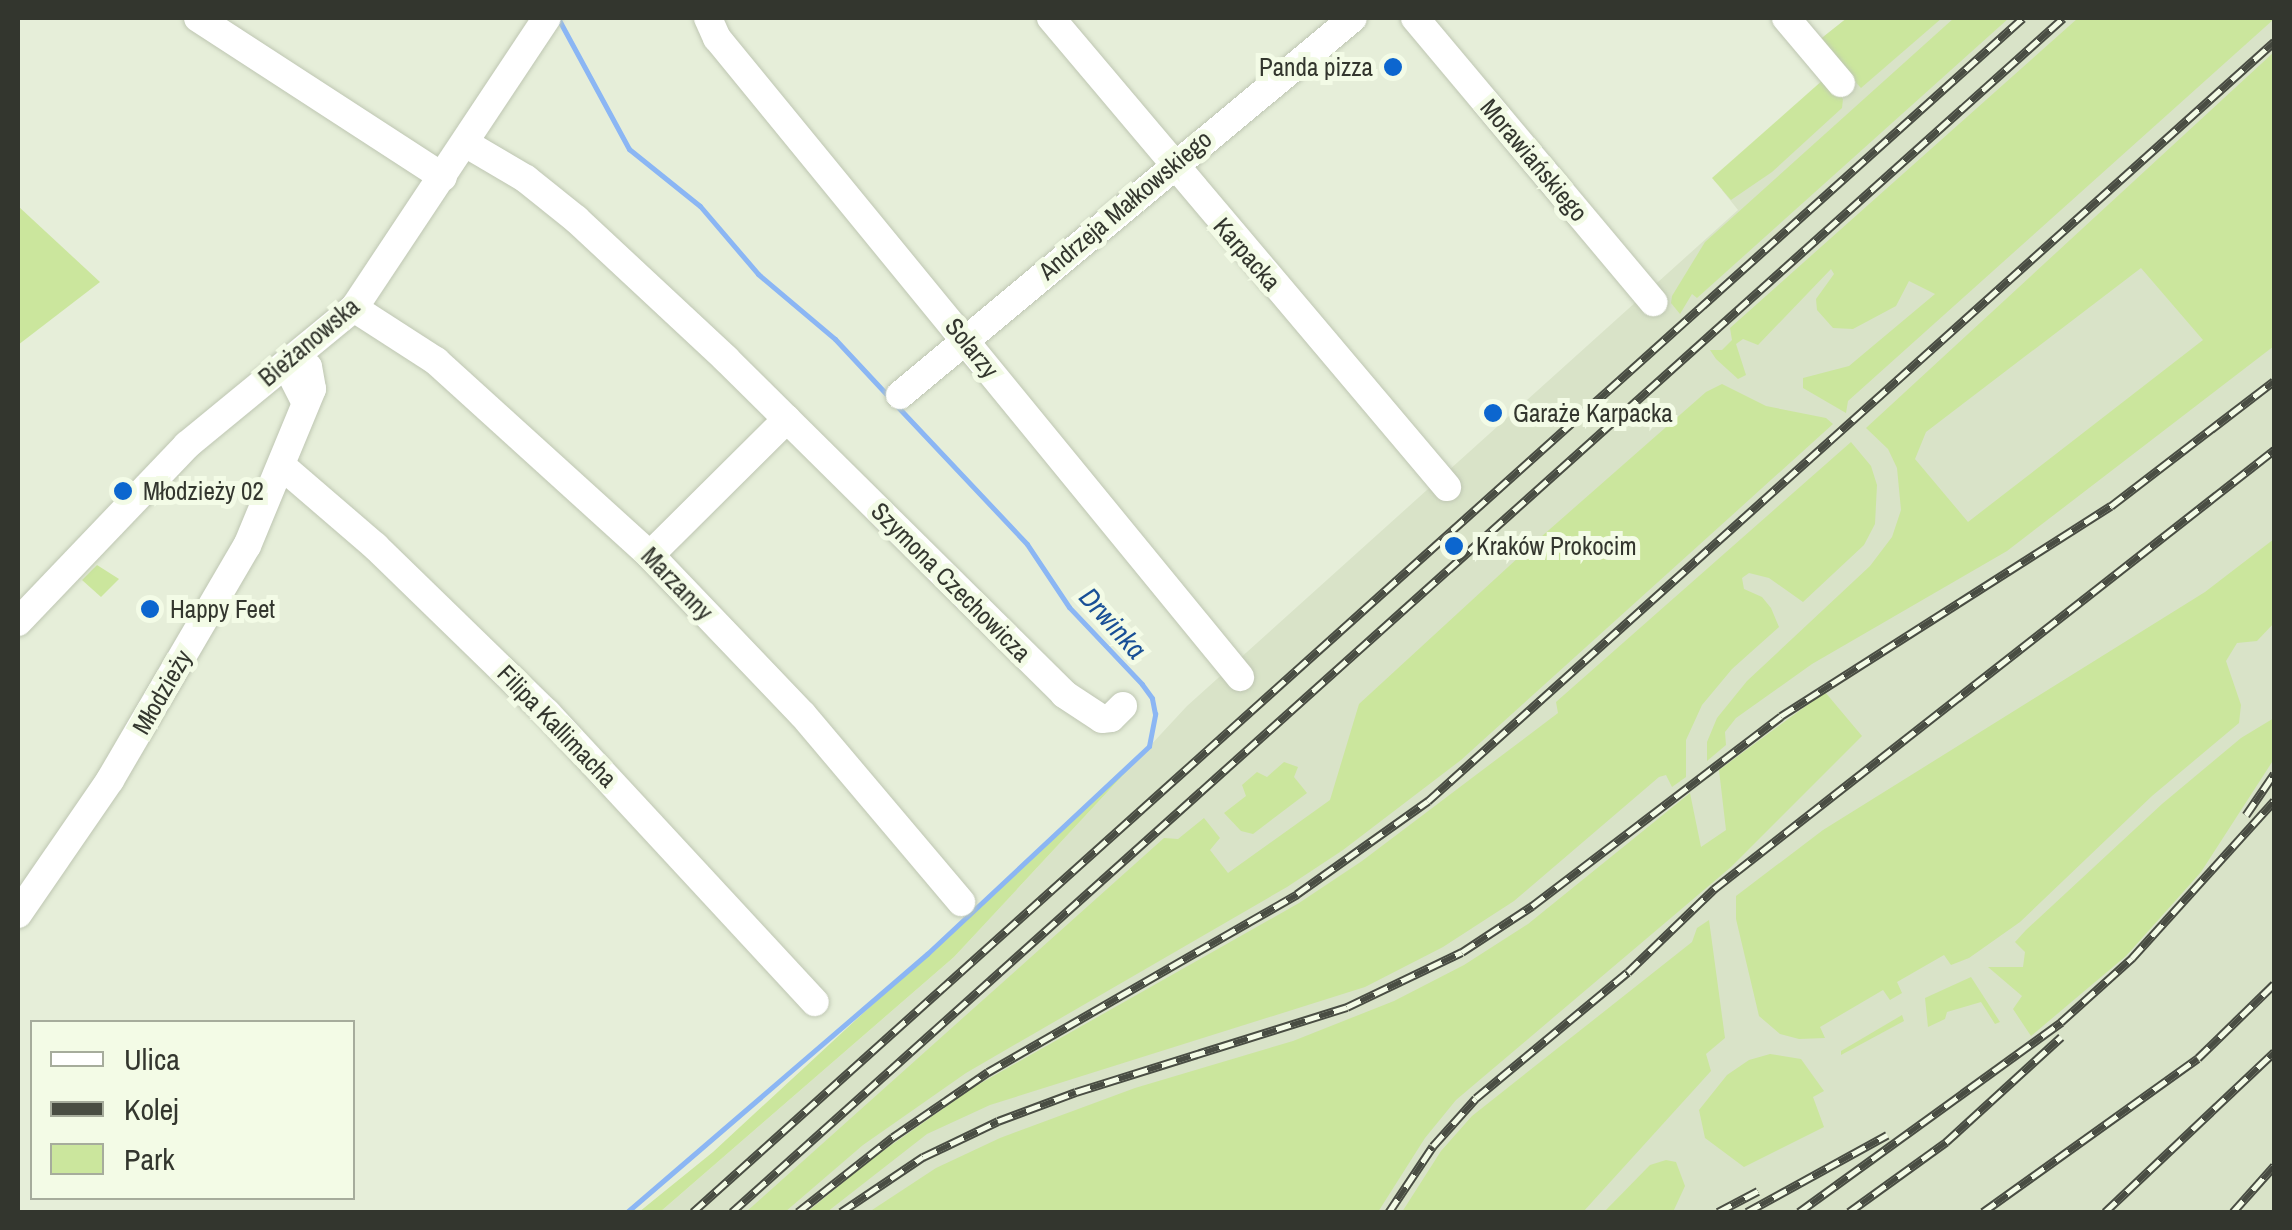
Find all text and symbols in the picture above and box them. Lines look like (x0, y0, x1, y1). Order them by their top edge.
place label: Panda pizza (1259, 52, 1373, 82)
marker: Panda pizza (1382, 56, 1404, 78)
street label: Morawiańskiego (1474, 93, 1594, 227)
street label: Andrzeja Małkowskiego (1032, 124, 1218, 286)
street label: Karpacka (1207, 211, 1287, 297)
street label: Bieżanowska (253, 291, 365, 393)
street label: Solarzy (939, 312, 1005, 384)
place label: Garaże Karpacka (1513, 398, 1673, 428)
marker: Garaże Karpacka (1482, 402, 1504, 424)
place label: Młodzieży 02 (143, 476, 264, 506)
marker: Młodzieży 02 (112, 480, 134, 502)
street label: Szymona Czechowicza (865, 496, 1037, 668)
place label: Kraków Prokocim (1476, 531, 1637, 561)
marker: Kraków Prokocim (1441, 533, 1467, 559)
street label: Marzanny (635, 541, 719, 627)
water label: Drwinka (1072, 580, 1154, 666)
place label: Happy Feet (170, 594, 275, 624)
marker: Happy Feet (139, 598, 161, 620)
street label: Młodzieży (126, 645, 198, 739)
street label: Filipa Kallimacha (491, 659, 623, 793)
legend (30, 1020, 355, 1200)
text: Ulica (124, 1039, 180, 1079)
text: Kolej (124, 1089, 179, 1129)
text: Park (124, 1139, 175, 1179)

